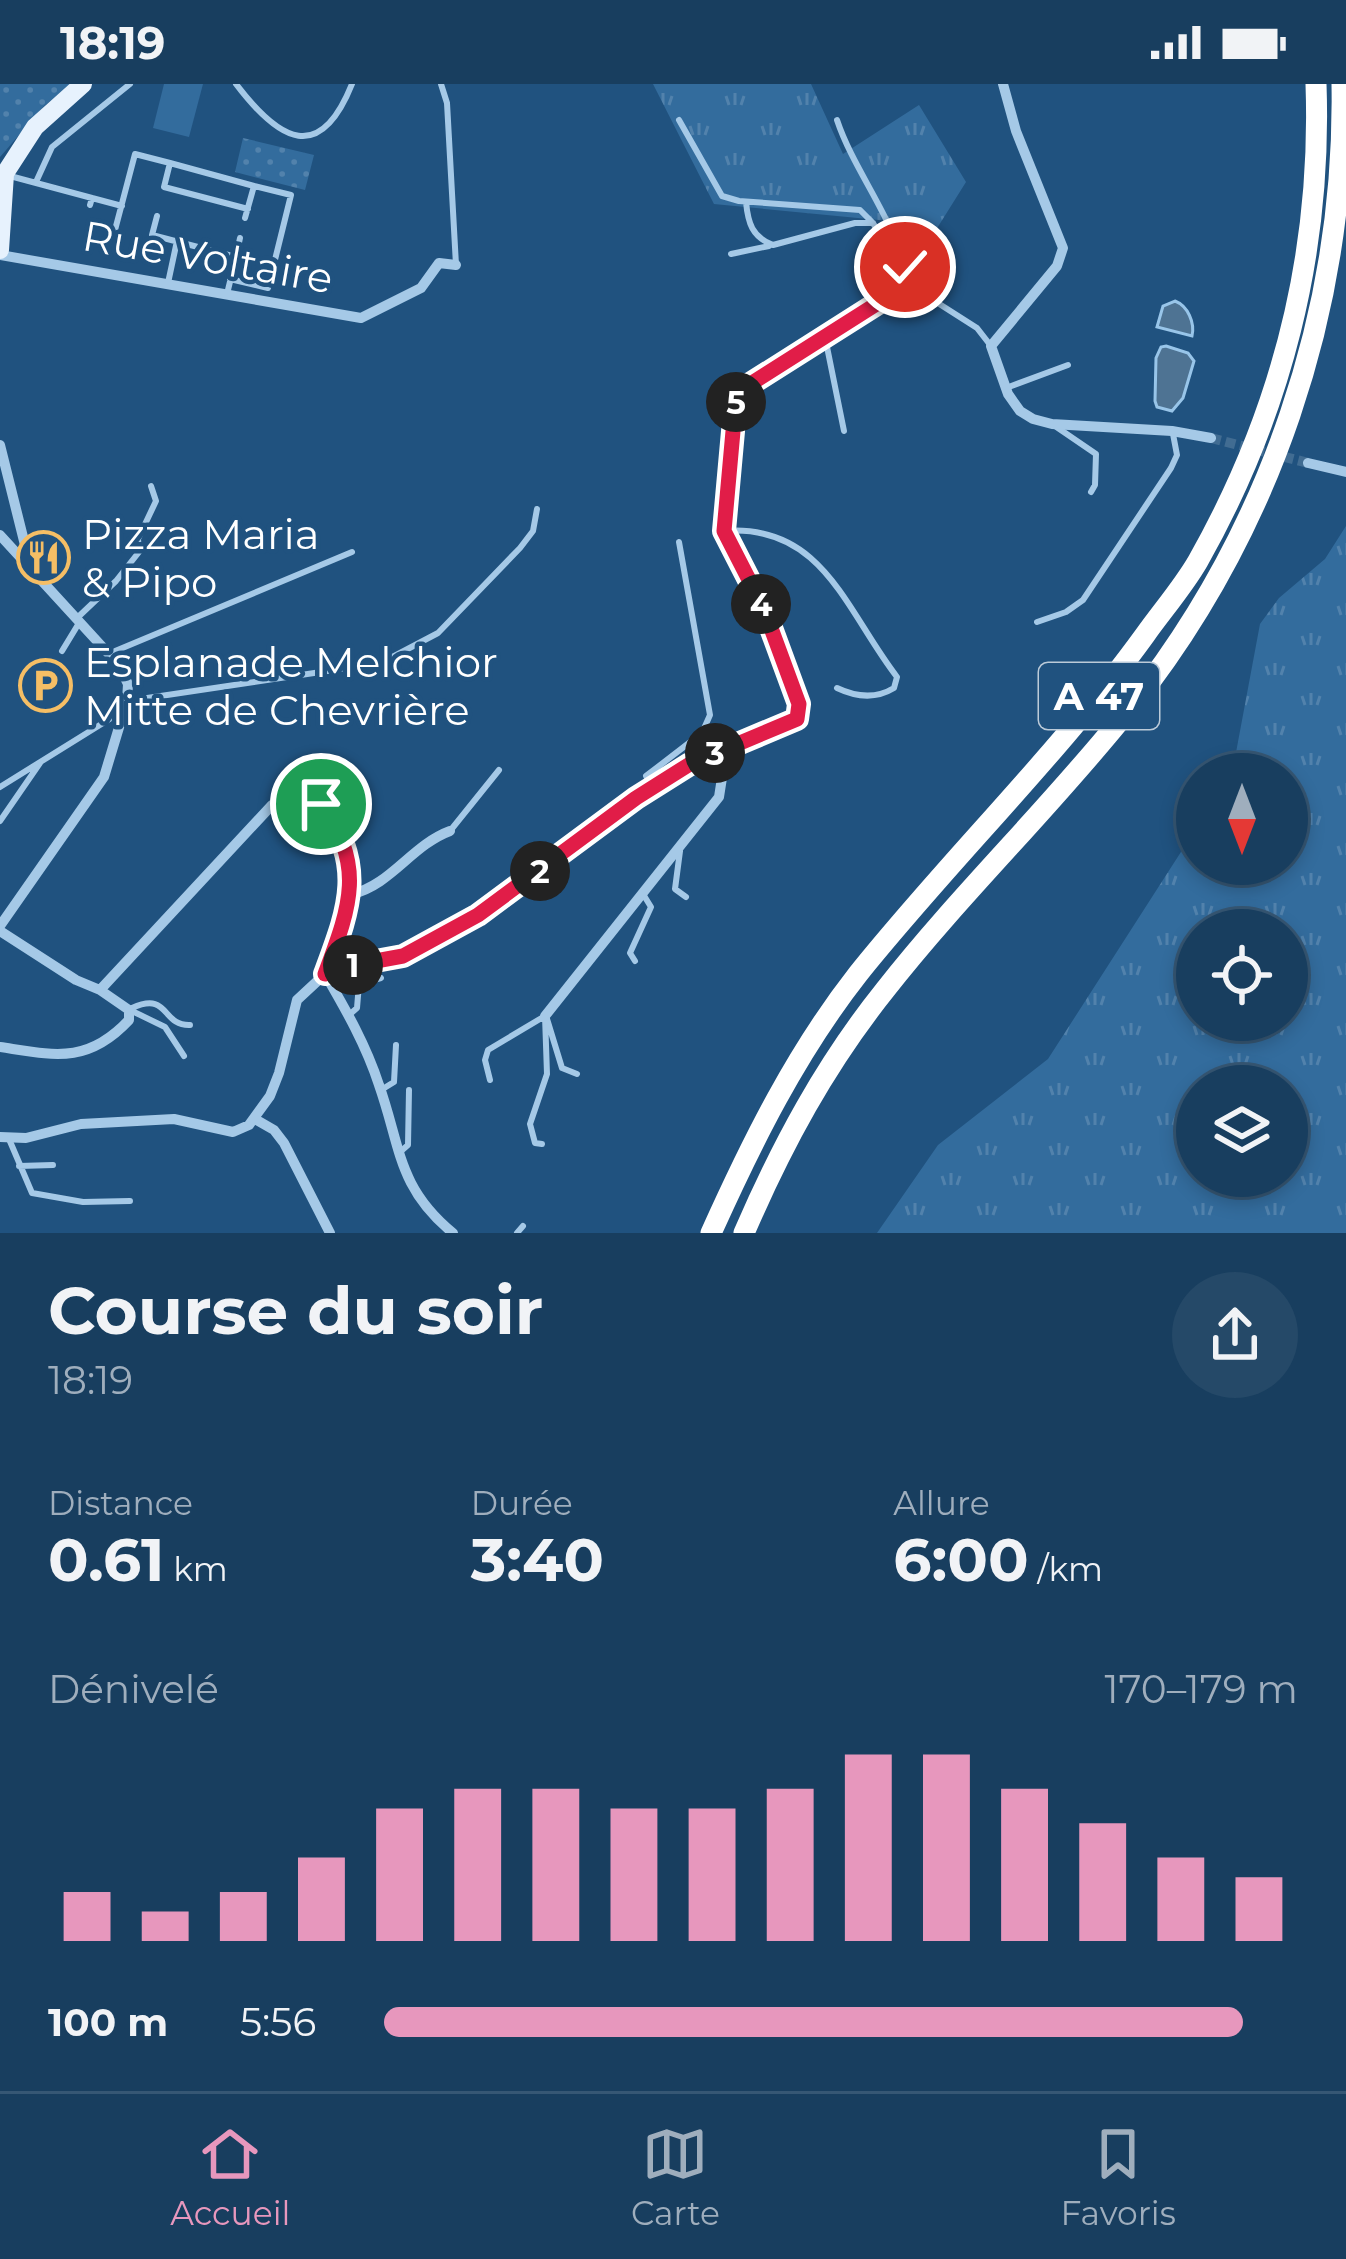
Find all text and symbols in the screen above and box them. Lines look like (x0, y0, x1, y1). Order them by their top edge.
text: 18:19 (60, 15, 165, 70)
street label: Rue Voltaire (79, 209, 337, 305)
pin (854, 216, 956, 318)
icon: check (872, 234, 938, 300)
pin: 5 (706, 372, 766, 432)
text: 5 (726, 382, 746, 422)
place label: Pizza Maria & Pipo (82, 508, 320, 608)
restaurant icon: Pizza Maria & Pipo (15, 530, 71, 586)
pin: 4 (731, 574, 791, 634)
text: 4 (750, 584, 772, 624)
place label: Esplanade Melchior Mitte de Chevrière (84, 636, 498, 736)
parking icon: Esplanade Melchior Mitte de Chevrière (17, 658, 73, 714)
road number: A 47 (1039, 663, 1159, 729)
pin: 3 (685, 723, 745, 783)
text: 3 (705, 733, 725, 773)
pin (270, 753, 372, 855)
north arrow (1176, 753, 1308, 885)
map controls (1176, 753, 1308, 1197)
icon: arrive (288, 771, 354, 837)
pin: 2 (510, 841, 570, 901)
text: 2 (530, 851, 550, 891)
button: locate (1176, 909, 1308, 1041)
pin: 1 (323, 935, 383, 995)
text: 1 (347, 945, 359, 985)
button: layers (1176, 1065, 1308, 1197)
text: Course du soir (48, 1270, 543, 1351)
button: share (1172, 1272, 1298, 1398)
text: 18:19 (48, 1356, 133, 1404)
text: Distance (48, 1483, 193, 1523)
text: Durée (471, 1483, 573, 1523)
text: Allure (893, 1483, 990, 1523)
text: 0.61 (48, 1523, 165, 1596)
text: 3:40 (471, 1523, 604, 1596)
text: 6:00 (893, 1523, 1029, 1596)
text: km (165, 1549, 228, 1589)
text: /km (1029, 1549, 1103, 1589)
text: Dénivelé (48, 1665, 219, 1713)
text: 170–179 m (1104, 1665, 1298, 1713)
text: 100 m (48, 1998, 168, 2046)
text: 5:56 (240, 1998, 316, 2046)
tab: Accueil (170, 2121, 290, 2233)
tab: Carte (631, 2121, 720, 2233)
tab: Favoris (1060, 2121, 1176, 2233)

